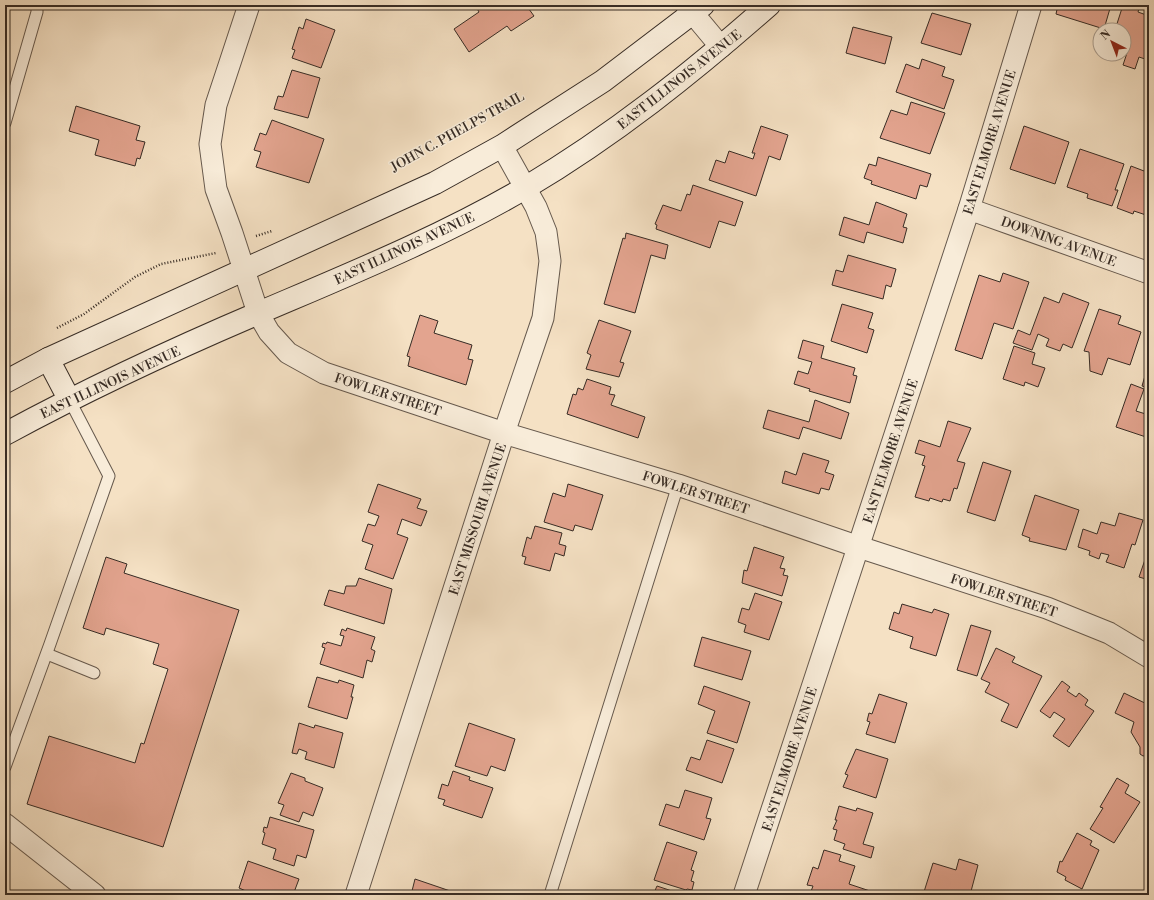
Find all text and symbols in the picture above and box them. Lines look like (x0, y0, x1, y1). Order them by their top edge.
north arrow (1092, 22, 1132, 62)
street label: EAST ILLINOIS AVENUE (614, 26, 745, 133)
text: N (1098, 27, 1114, 43)
street label: EAST ELMORE AVENUE (960, 68, 1020, 217)
street label: JOHN C. PHELPS TRAIL (387, 88, 527, 176)
street label: EAST ILLINOIS AVENUE (332, 209, 477, 288)
street label: DOWNING AVENUE (999, 214, 1119, 270)
street label: EAST ILLINOIS AVENUE (38, 343, 183, 422)
street label: FOWLER STREET (332, 370, 443, 420)
street label: EAST ELMORE AVENUE (860, 377, 922, 526)
street label: EAST MISSOURI AVENUE (446, 441, 510, 597)
street label: FOWLER STREET (640, 468, 751, 518)
street label: FOWLER STREET (948, 571, 1059, 621)
street label: EAST ELMORE AVENUE (759, 685, 821, 834)

